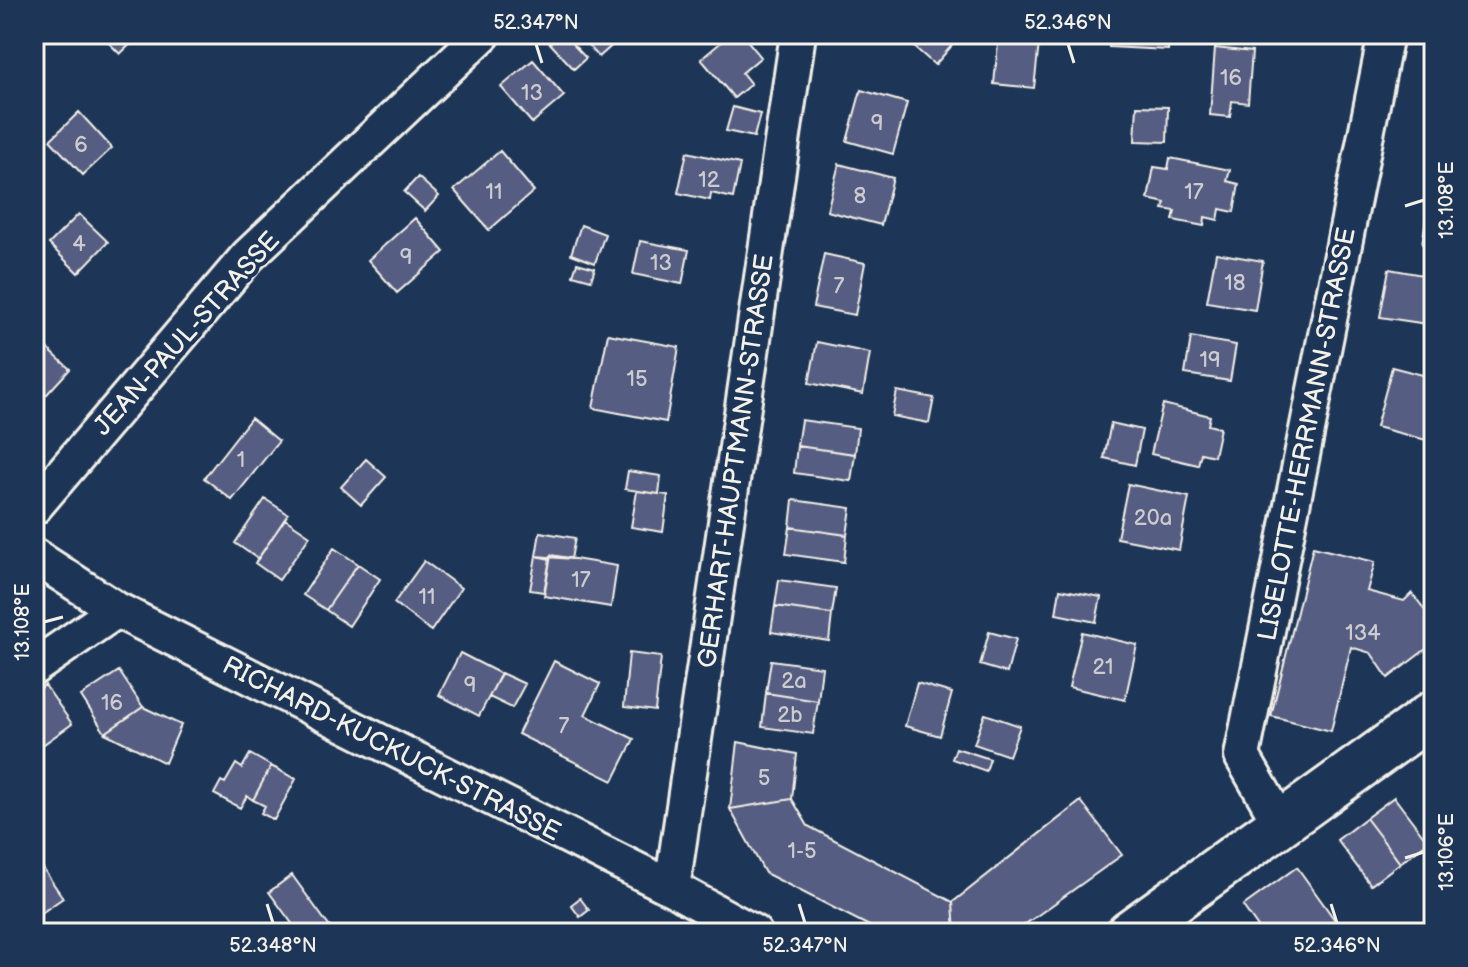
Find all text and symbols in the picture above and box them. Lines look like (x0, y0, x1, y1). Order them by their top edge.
text: 52.347°N (493, 11, 579, 35)
text: 52.346°N (1024, 11, 1112, 35)
house number: 16 (1220, 65, 1242, 92)
house number: 13 (521, 80, 543, 107)
house number: 9 (871, 110, 883, 137)
house number: 6 (74, 132, 88, 159)
text: 13.108°E (1435, 161, 1459, 239)
house number: 12 (698, 167, 720, 194)
house number: 11 (485, 179, 503, 206)
house number: 17 (1184, 179, 1204, 206)
house number: 8 (854, 183, 866, 210)
street label: LISELOTTE-HERRMANN-STRASSE (1252, 225, 1363, 644)
street label: JEAN-PAUL-STRASSE (87, 226, 287, 442)
house number: 4 (72, 231, 86, 258)
house number: 9 (400, 244, 412, 271)
house number: 13 (650, 250, 672, 277)
street label: GERHART-HAUPTMANN-STRASSE (692, 252, 781, 670)
house number: 18 (1224, 270, 1246, 297)
house number: 7 (834, 273, 845, 300)
house number: 19 (1199, 347, 1221, 374)
house number: 15 (626, 366, 648, 393)
house number: 1 (237, 447, 245, 474)
house number: 20a (1134, 505, 1172, 532)
house number: 17 (571, 567, 591, 594)
text: 13.108°E (11, 583, 35, 661)
house number: 11 (418, 584, 436, 611)
house number: 134 (1345, 620, 1381, 647)
street label: RICHARD-KUCKUCK-STRASSE (217, 650, 565, 848)
house number: 21 (1092, 654, 1114, 681)
house number: 2a (781, 668, 807, 695)
house number: 9 (464, 672, 476, 699)
house number: 16 (101, 690, 123, 717)
house number: 2b (777, 702, 803, 729)
house number: 7 (559, 713, 570, 740)
house number: 5 (758, 765, 770, 792)
text: 13.106°E (1435, 813, 1459, 891)
house number: 1-5 (787, 838, 817, 865)
text: 52.348°N (229, 934, 317, 958)
text: 52.347°N (762, 934, 848, 958)
text: 52.346°N (1293, 934, 1381, 958)

